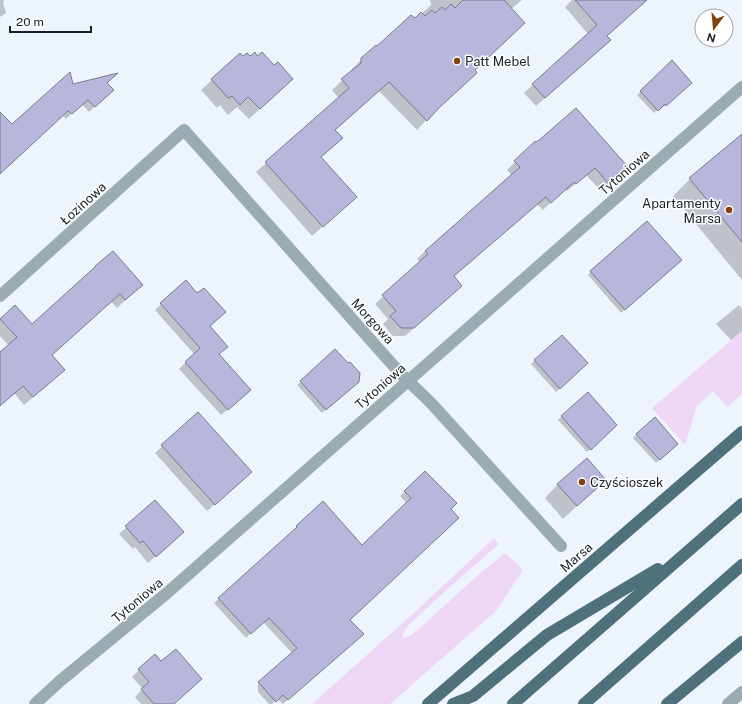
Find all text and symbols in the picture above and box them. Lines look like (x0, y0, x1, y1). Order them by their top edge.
scale bar (10, 8, 91, 34)
north arrow (694, 8, 734, 48)
text: 20 m (16, 15, 44, 29)
text: N (705, 31, 717, 45)
place label: Patt Mebel (465, 54, 531, 69)
marker: Patt Mebel (452, 56, 462, 66)
street label: Tytoniowa (596, 147, 652, 198)
street label: Łozinowa (58, 179, 109, 228)
place label: Apartamenty Marsa (642, 196, 721, 226)
marker: Apartamenty Marsa (724, 205, 734, 215)
street label: Morgowa (348, 296, 397, 347)
street label: Tytoniowa (352, 361, 408, 412)
place label: Czyścioszek (590, 475, 663, 490)
marker: Czyścioszek (577, 477, 587, 487)
street label: Marsa (557, 539, 595, 575)
street label: Tytoniowa (109, 575, 166, 626)

